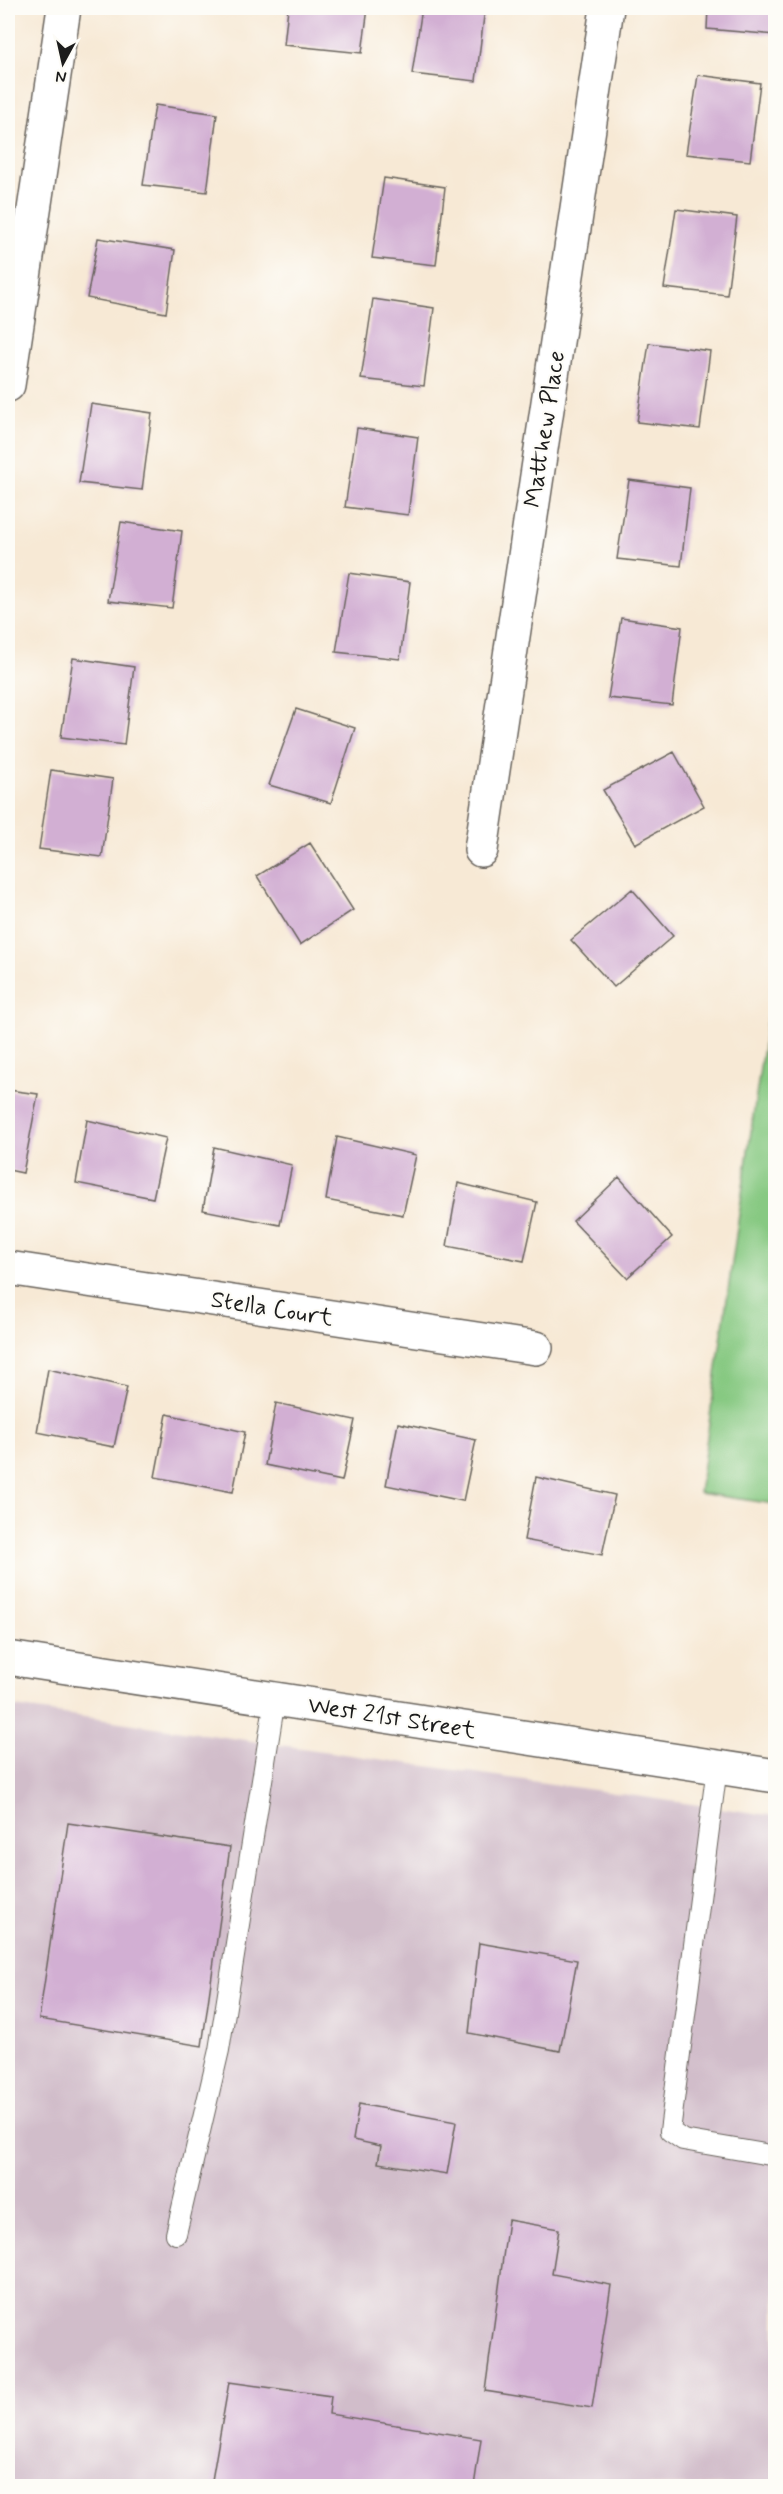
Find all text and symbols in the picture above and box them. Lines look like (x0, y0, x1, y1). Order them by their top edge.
north arrow (33, 33, 93, 93)
text: N (54, 65, 68, 88)
street label: Matthew Place (518, 349, 573, 510)
street label: Stella Court (208, 1285, 335, 1334)
street label: West 21st Street (306, 1690, 478, 1747)

